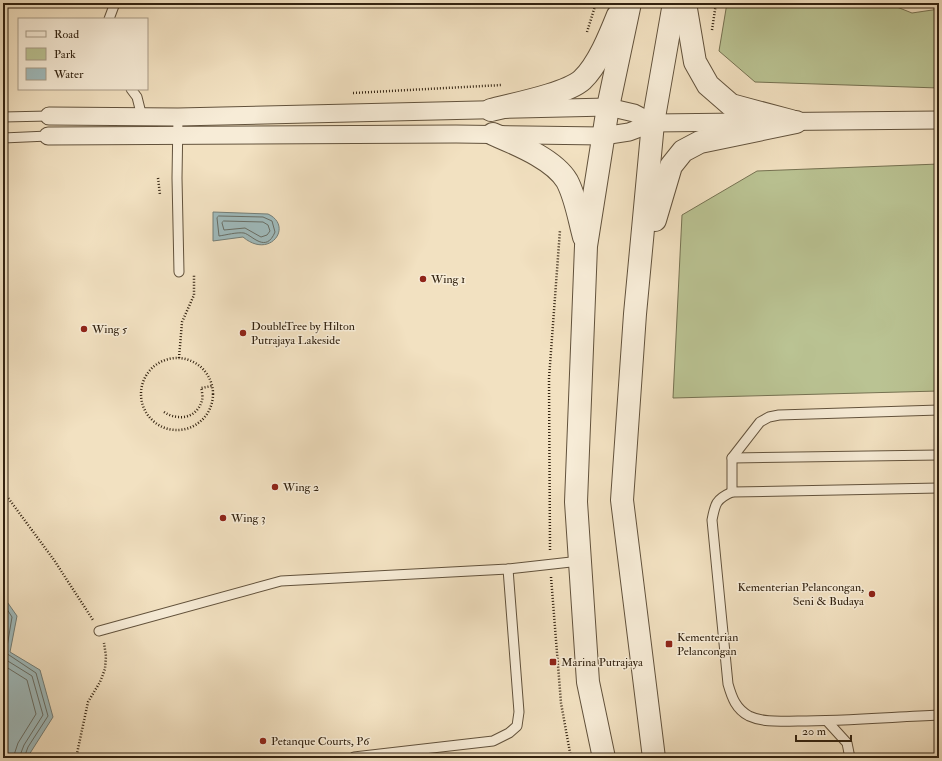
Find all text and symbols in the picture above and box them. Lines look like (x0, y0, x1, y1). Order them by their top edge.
legend (18, 18, 148, 90)
text: Road (54, 27, 79, 42)
text: Park (54, 47, 76, 62)
text: Water (53, 67, 84, 82)
place label: Wing 1 (430, 272, 465, 287)
marker: Wing 1 (418, 274, 428, 284)
place label: DoubleTree by Hilton Putrajaya Lakeside (251, 319, 355, 348)
place label: Wing 5 (91, 322, 128, 337)
marker: Wing 5 (79, 324, 89, 334)
marker: DoubleTree by Hilton Putrajaya Lakeside (238, 328, 248, 338)
place label: Wing 2 (282, 480, 319, 495)
marker: Wing 2 (270, 482, 280, 492)
place label: Wing 3 (230, 511, 266, 526)
marker: Wing 3 (218, 513, 228, 523)
place label: Kementerian Pelancongan, Seni & Budaya (738, 580, 865, 609)
marker: Kementerian Pelancongan, Seni & Budaya (867, 589, 877, 599)
place label: Kementerian Pelancongan (677, 630, 738, 659)
marker: Kementerian Pelancongan (664, 639, 674, 649)
place label: Marina Putrajaya (561, 655, 644, 670)
marker: Marina Putrajaya (548, 657, 558, 667)
scale bar (796, 717, 851, 743)
text: 20 m (802, 724, 827, 739)
place label: Petanque Courts, P6 (271, 734, 370, 749)
marker: Petanque Courts, P6 (258, 736, 268, 746)

